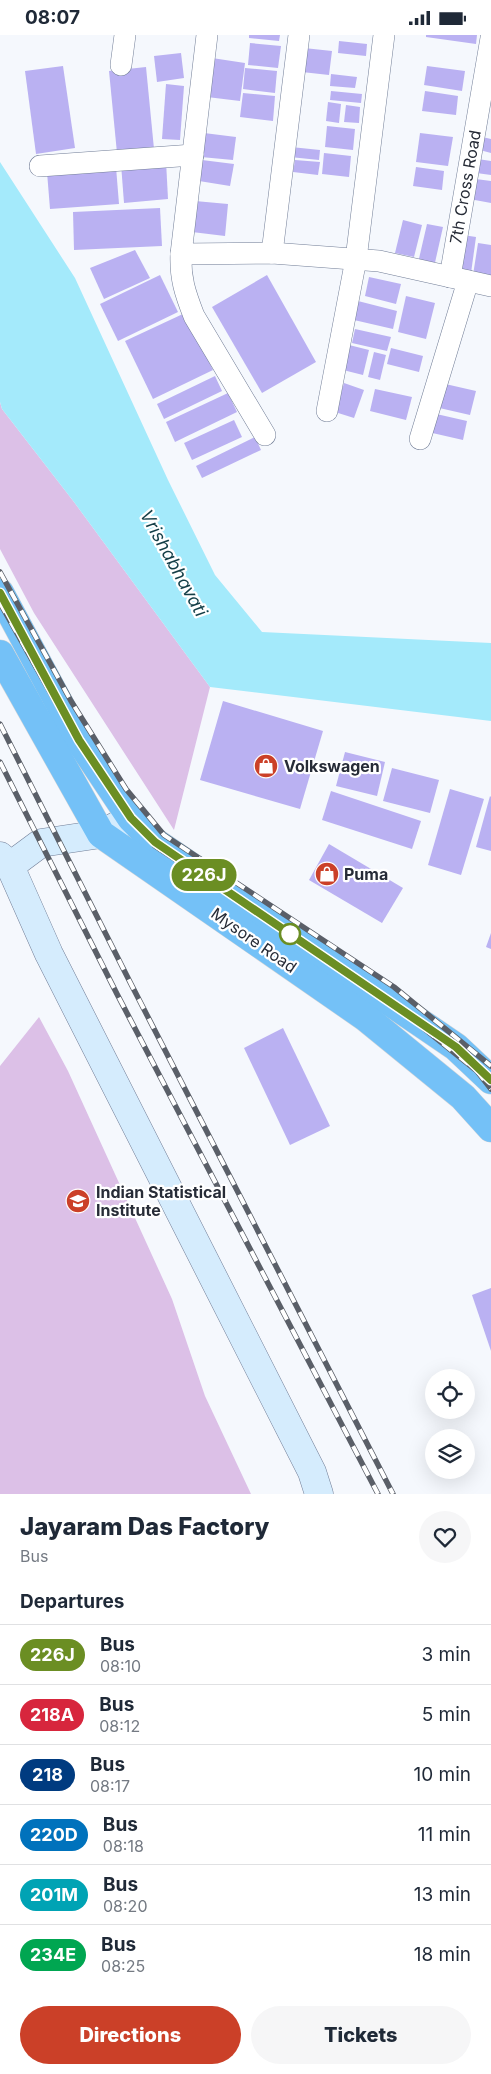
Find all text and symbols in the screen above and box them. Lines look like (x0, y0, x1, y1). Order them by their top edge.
text: 08:07 (25, 6, 80, 29)
street label: 7th Cross Road (445, 128, 485, 246)
water label: Vrishabhavati (136, 506, 212, 620)
shop icon: Volkswagen (253, 753, 279, 779)
place label: Volkswagen (284, 756, 380, 776)
line badge: 226J (169, 859, 239, 891)
shop icon: Puma (314, 861, 340, 887)
text: 226J (182, 864, 226, 885)
place label: Puma (344, 864, 388, 884)
street label: Mysore Road (207, 903, 301, 977)
unlabelled marker (279, 923, 301, 945)
place label: Indian Statistical Institute (96, 1182, 226, 1220)
school or university icon: Indian Statistical Institute (65, 1188, 91, 1214)
map controls (425, 1369, 475, 1479)
button: locate (425, 1369, 475, 1419)
button: layers (425, 1429, 475, 1479)
button: heart (419, 1511, 471, 1563)
text: Jayaram Das Factory (20, 1512, 269, 1541)
text: Bus (20, 1546, 48, 1566)
text: Departures (20, 1590, 124, 1613)
text: Bus (100, 1633, 135, 1656)
text: 3 min (421, 1643, 471, 1666)
text: 226J (30, 1644, 75, 1665)
text: 08:10 (100, 1656, 141, 1676)
text: Bus (99, 1693, 134, 1716)
text: 5 min (422, 1703, 471, 1726)
text: 218A (30, 1704, 74, 1725)
text: 08:12 (99, 1716, 140, 1736)
text: Bus (90, 1753, 125, 1776)
text: 10 min (413, 1763, 471, 1786)
text: 218 (32, 1764, 63, 1785)
text: 08:17 (90, 1776, 130, 1796)
text: Bus (103, 1813, 138, 1836)
text: 11 min (418, 1823, 471, 1846)
text: 220D (30, 1824, 78, 1845)
text: 08:18 (103, 1836, 144, 1856)
text: Bus (103, 1873, 138, 1896)
text: 13 min (414, 1883, 471, 1906)
text: 201M (30, 1884, 78, 1905)
text: 08:20 (103, 1896, 147, 1916)
text: Bus (101, 1933, 136, 1956)
text: 18 min (414, 1943, 471, 1966)
text: 234E (30, 1944, 76, 1965)
text: 08:25 (101, 1956, 145, 1976)
button: Directions (20, 2006, 241, 2064)
button: Tickets (251, 2006, 471, 2064)

